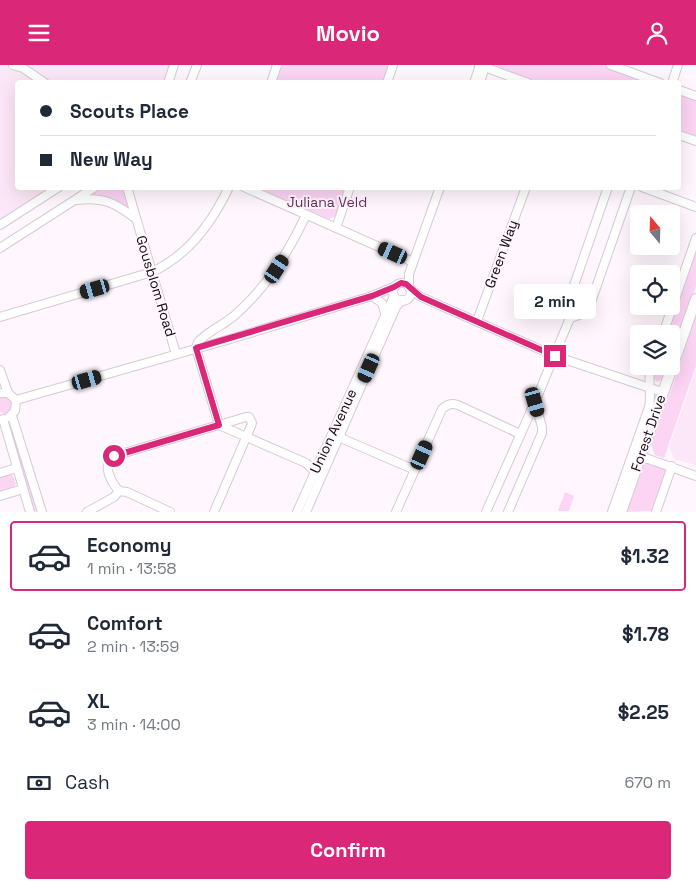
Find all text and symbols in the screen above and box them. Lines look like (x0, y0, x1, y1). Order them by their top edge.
icon: menu (25, 19, 53, 47)
text: Movio (316, 19, 380, 47)
icon: person (643, 19, 671, 47)
text: Scouts Place (70, 99, 189, 124)
text: New Way (70, 147, 153, 172)
park label: Juliana Veld (287, 193, 367, 211)
north arrow (630, 205, 680, 255)
map controls (630, 205, 680, 375)
street label: Green Way (480, 217, 522, 291)
street label: Gousblom Road (132, 233, 180, 339)
car (376, 240, 409, 266)
car (262, 252, 291, 286)
button: locate (630, 265, 680, 315)
car (78, 278, 111, 300)
callout: 2 min (514, 283, 596, 319)
text: 2 min (534, 291, 576, 312)
button: layers (630, 325, 680, 375)
route end (544, 345, 566, 367)
car (356, 351, 381, 385)
car (70, 369, 103, 391)
street label: Union Avenue (306, 386, 360, 476)
car (523, 386, 546, 418)
street label: Forest Drive (626, 392, 670, 474)
car (409, 438, 434, 472)
route start (103, 445, 125, 467)
text: Economy (87, 533, 171, 558)
icon: car (27, 534, 72, 579)
text: $1.32 (620, 544, 669, 569)
text: 1 min · 13:58 (87, 558, 176, 579)
text: Comfort (87, 611, 163, 636)
icon: car (27, 612, 72, 657)
text: $1.78 (622, 622, 669, 647)
text: 2 min · 13:59 (87, 636, 179, 657)
text: XL (87, 689, 110, 714)
icon: car (27, 690, 72, 735)
text: $2.25 (618, 700, 669, 725)
text: 3 min · 14:00 (87, 714, 181, 735)
icon: cash (25, 769, 53, 797)
text: Cash (65, 770, 110, 795)
text: 670 m (624, 772, 671, 793)
button: Confirm (25, 821, 671, 879)

